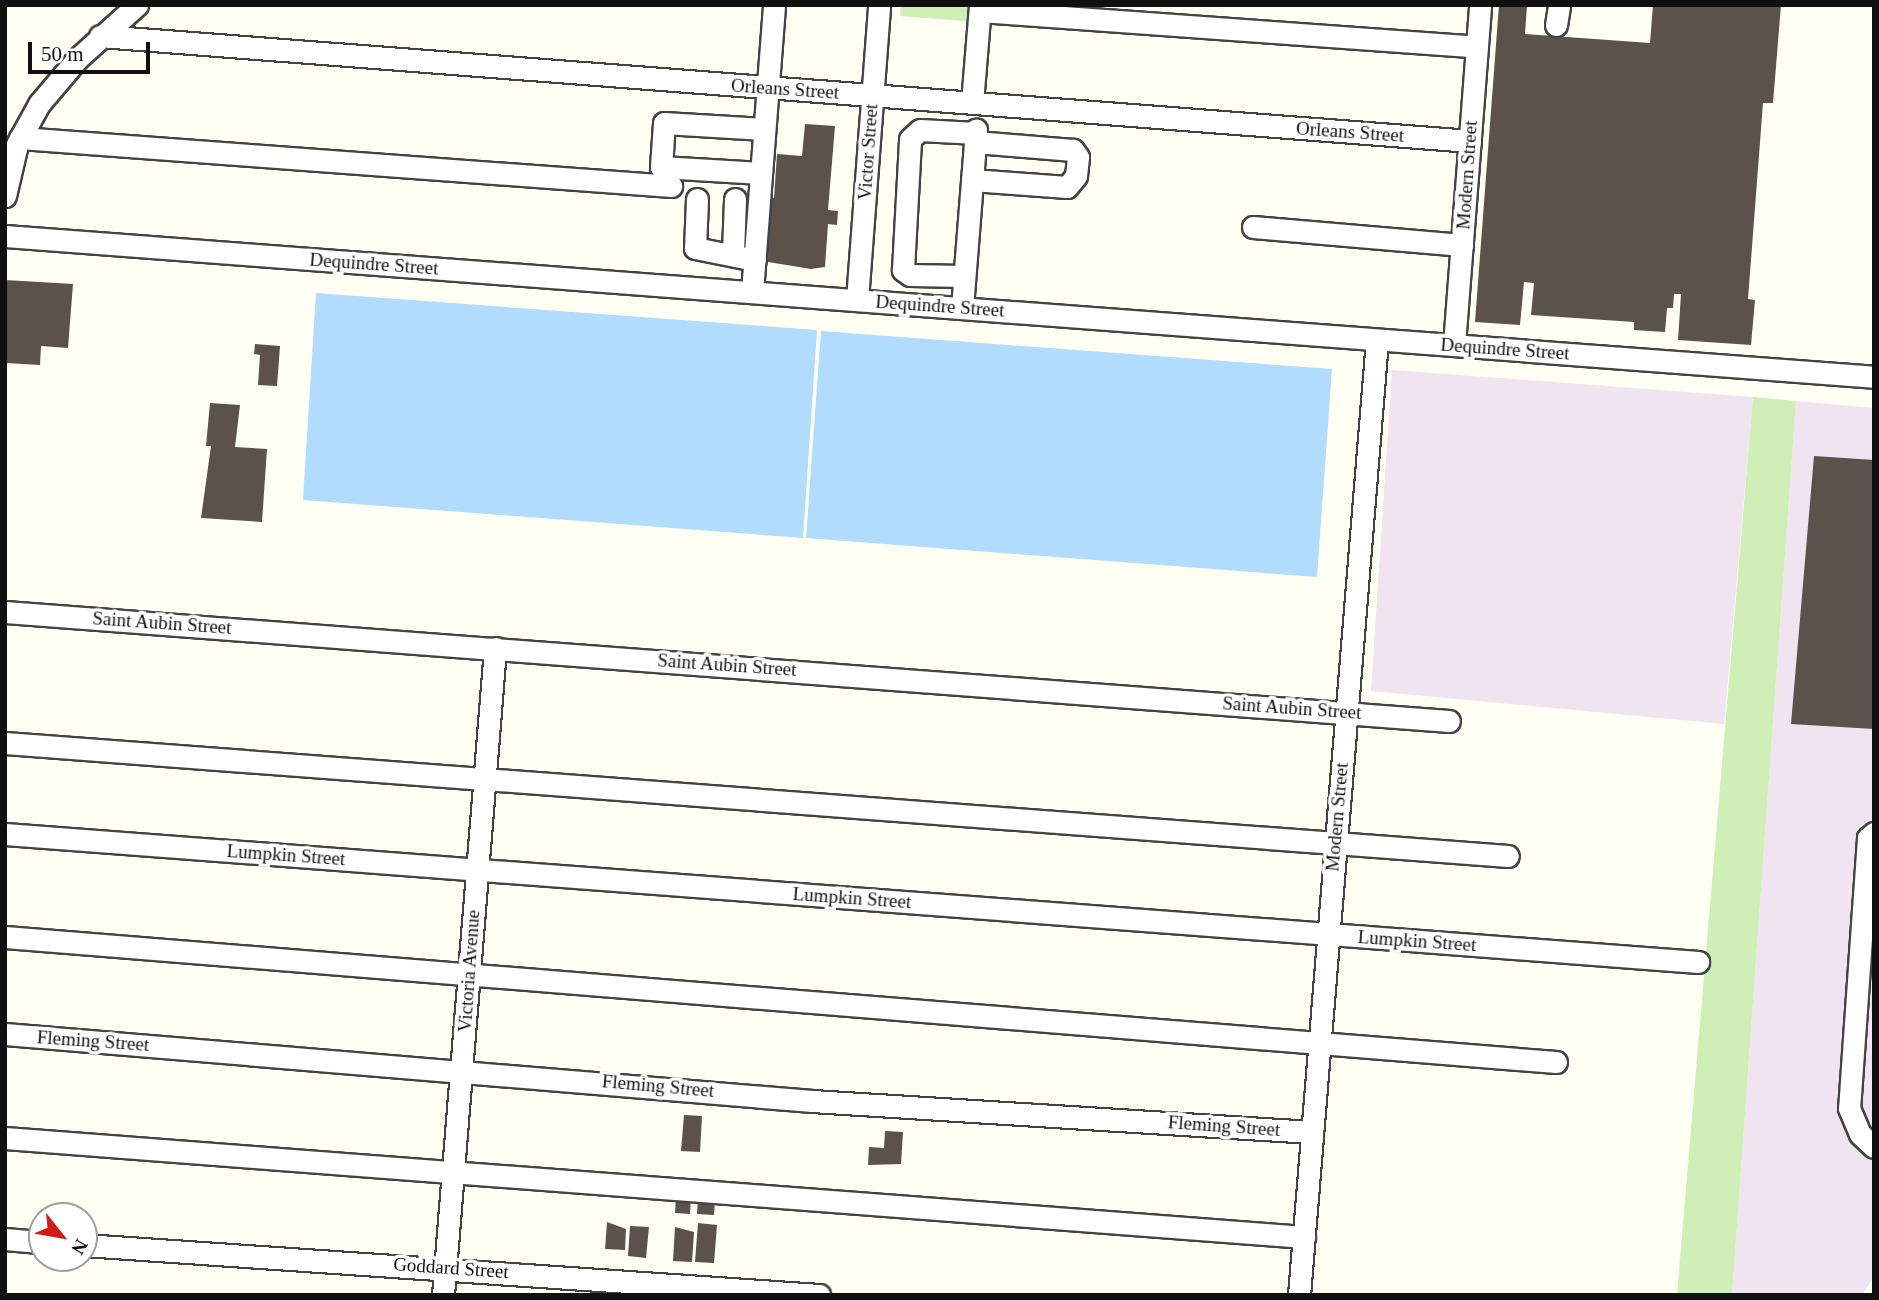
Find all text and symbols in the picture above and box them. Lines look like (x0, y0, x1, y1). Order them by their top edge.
scale bar (32, 28, 154, 72)
text: 50 m (41, 42, 84, 66)
street label: Orleans Street (730, 74, 840, 104)
street label: Victor Street (853, 103, 883, 201)
street label: Orleans Street (1295, 117, 1405, 147)
street label: Modern Street (1452, 120, 1482, 230)
street label: Dequindre Street (309, 248, 439, 280)
street label: Dequindre Street (875, 290, 1005, 322)
street label: Dequindre Street (1440, 333, 1570, 365)
street label: Saint Aubin Street (91, 607, 233, 639)
street label: Saint Aubin Street (656, 649, 798, 681)
street label: Saint Aubin Street (1221, 692, 1363, 724)
street label: Modern Street (1321, 762, 1353, 872)
street label: Lumpkin Street (226, 839, 346, 871)
street label: Lumpkin Street (792, 882, 912, 914)
street label: Victoria Avenue (453, 909, 485, 1033)
street label: Lumpkin Street (1357, 925, 1477, 957)
street label: Fleming Street (36, 1026, 150, 1056)
street label: Fleming Street (601, 1070, 715, 1102)
street label: Fleming Street (1167, 1111, 1281, 1141)
north arrow (28, 1202, 98, 1272)
text: N (67, 1236, 92, 1258)
street label: Goddard Street (393, 1253, 509, 1283)

